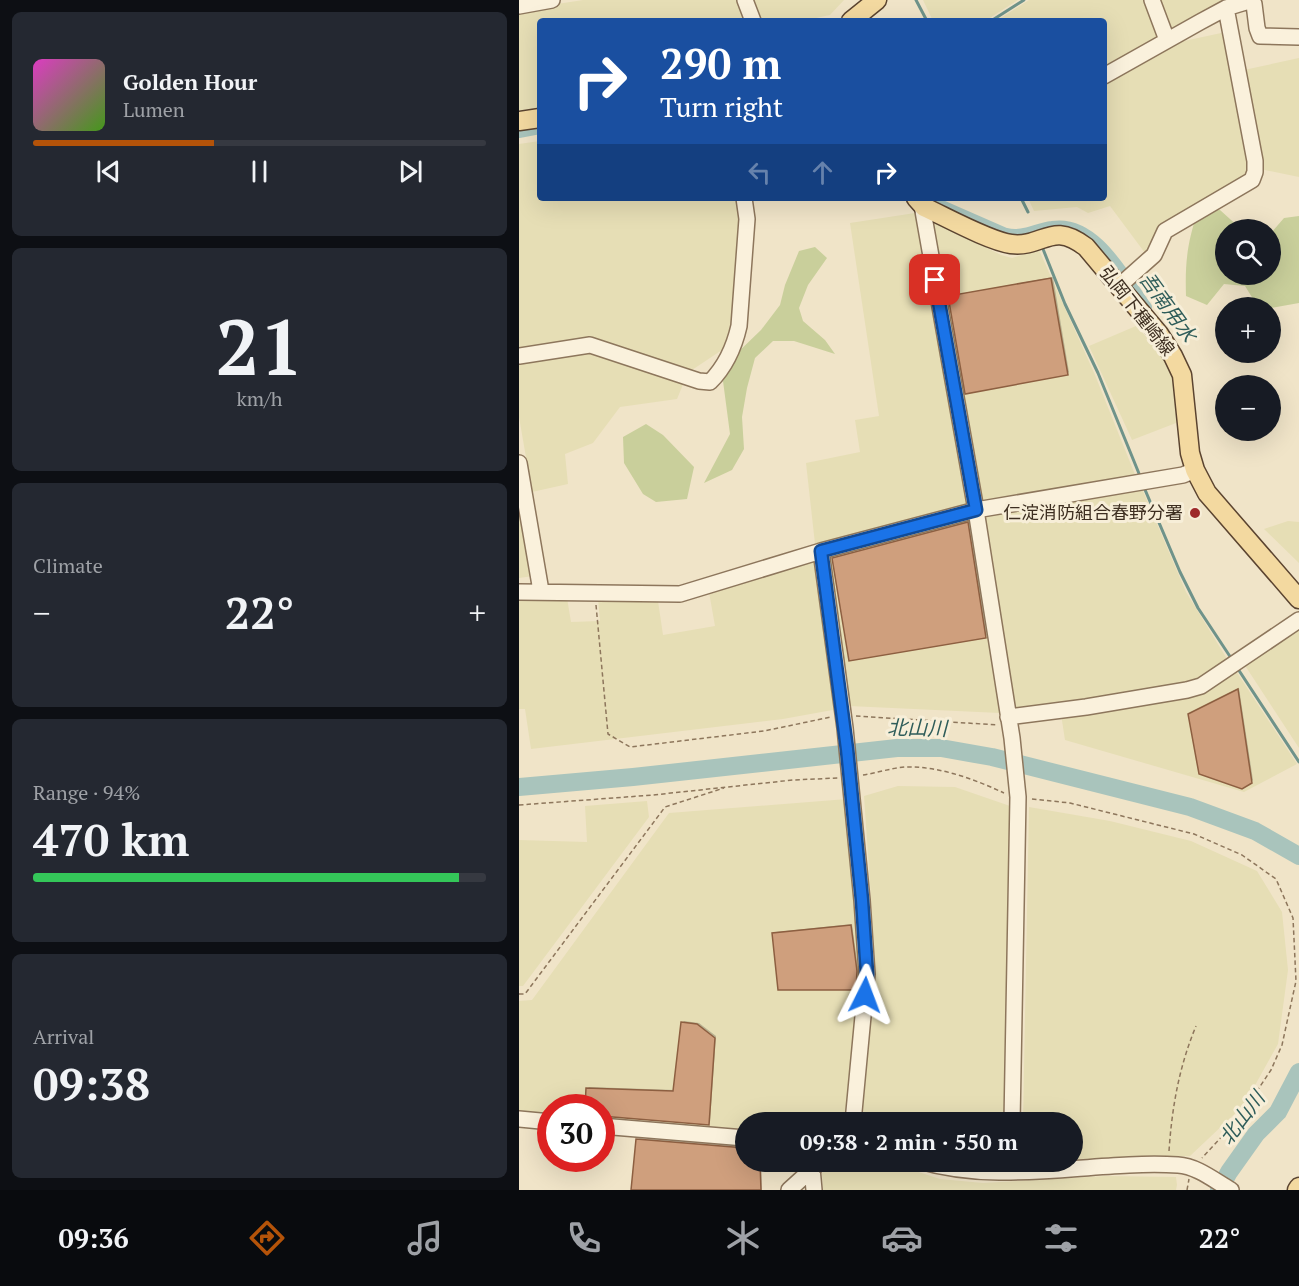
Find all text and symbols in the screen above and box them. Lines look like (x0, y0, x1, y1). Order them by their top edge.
text: 290 m (660, 35, 781, 91)
icon: right (561, 42, 639, 120)
text: Golden Hour (123, 67, 257, 96)
text: Turn right (660, 89, 783, 125)
text: Lumen (123, 96, 185, 123)
icon: previous (92, 155, 125, 188)
icon: pause (243, 155, 276, 188)
icon: next (394, 155, 427, 188)
icon: left (743, 156, 776, 189)
icon: ahead (806, 156, 839, 189)
icon: right (869, 156, 902, 189)
map controls (1215, 219, 1281, 441)
button: search (1215, 219, 1281, 285)
pin (909, 254, 960, 305)
street label: 弘岡下種崎線 (1095, 260, 1180, 360)
icon: arrive (918, 263, 951, 296)
water label: 吾南用水 (1134, 266, 1204, 349)
text: 21 (215, 294, 304, 397)
button: + (1215, 297, 1281, 363)
button: − (1215, 375, 1281, 441)
text: km/h (236, 385, 283, 412)
place label: 仁淀消防組合春野分署 (1003, 500, 1183, 524)
marker: 仁淀消防組合春野分署 (1188, 506, 1202, 520)
text: Climate (33, 552, 103, 579)
text: 22° (225, 582, 294, 642)
text: − (33, 591, 51, 634)
text: + (468, 591, 486, 634)
water label: 北山川 (887, 713, 949, 742)
text: Range · 94% (33, 779, 140, 806)
text: 470 km (33, 809, 189, 869)
position arrow (833, 963, 897, 1027)
text: Arrival (33, 1023, 94, 1050)
text: 09:38 (33, 1053, 150, 1113)
water label: 北山川 (1213, 1084, 1272, 1150)
speed limit sign: 30 (537, 1094, 615, 1172)
text: 09:38 · 2 min · 550 m (800, 1127, 1018, 1156)
icon: directions (246, 1217, 288, 1259)
icon: music (404, 1217, 446, 1259)
icon: phone (563, 1217, 605, 1259)
icon: climate (722, 1217, 764, 1259)
icon: car (881, 1217, 923, 1259)
icon: filters (1040, 1217, 1082, 1259)
text: 09:36 (58, 1220, 129, 1256)
text: 22° (1199, 1220, 1241, 1256)

